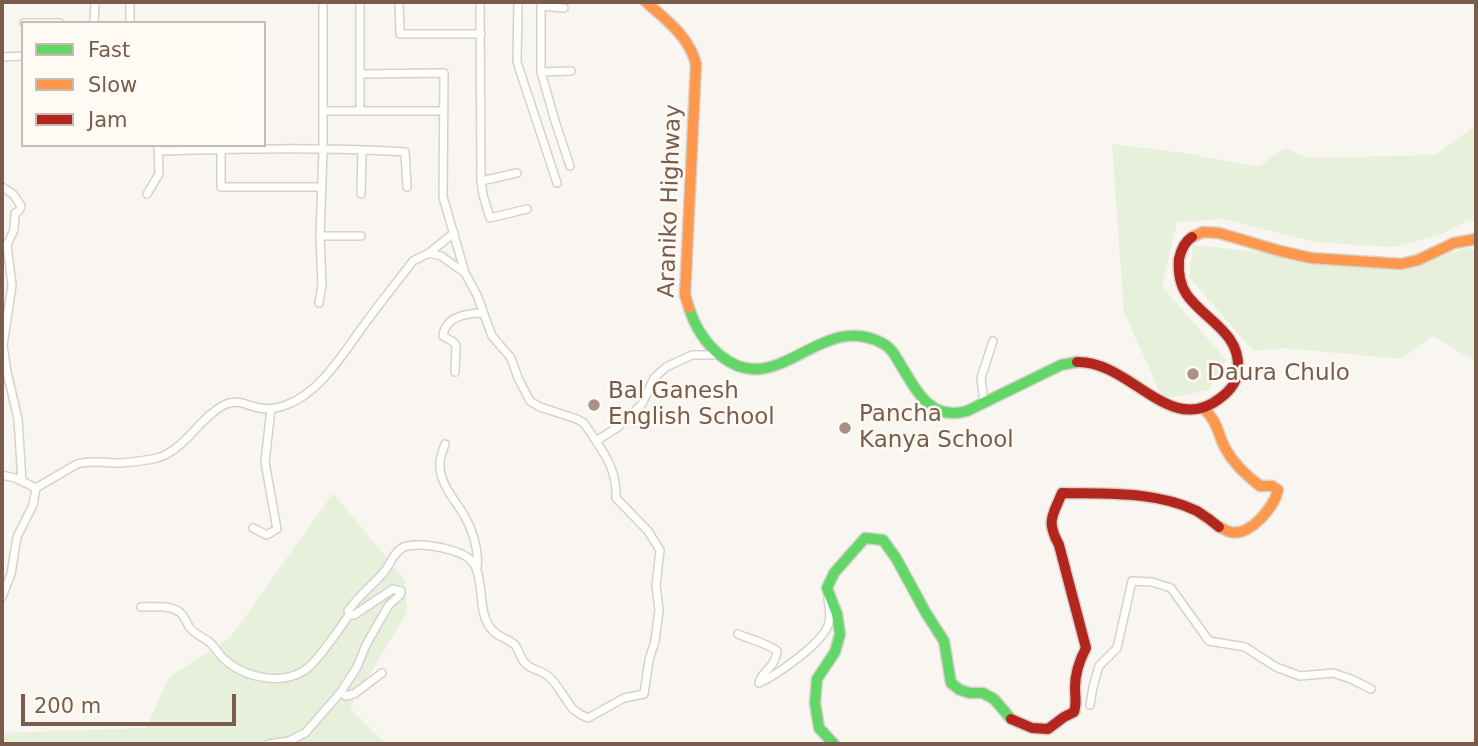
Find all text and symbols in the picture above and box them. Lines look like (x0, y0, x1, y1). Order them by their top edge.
legend (21, 21, 266, 147)
text: Fast (88, 38, 130, 62)
text: Slow (88, 73, 137, 97)
street label: Araniko Highway (654, 104, 688, 298)
text: Jam (88, 108, 128, 132)
place label: Daura Chulo (1207, 360, 1350, 388)
marker: Daura Chulo (1185, 366, 1201, 382)
place label: Bal Ganesh English School (608, 378, 775, 432)
marker: Bal Ganesh English School (586, 397, 602, 413)
place label: Pancha Kanya School (859, 401, 1014, 455)
marker: Pancha Kanya School (837, 420, 853, 436)
scale bar (24, 680, 240, 724)
text: 200 m (34, 694, 101, 718)

